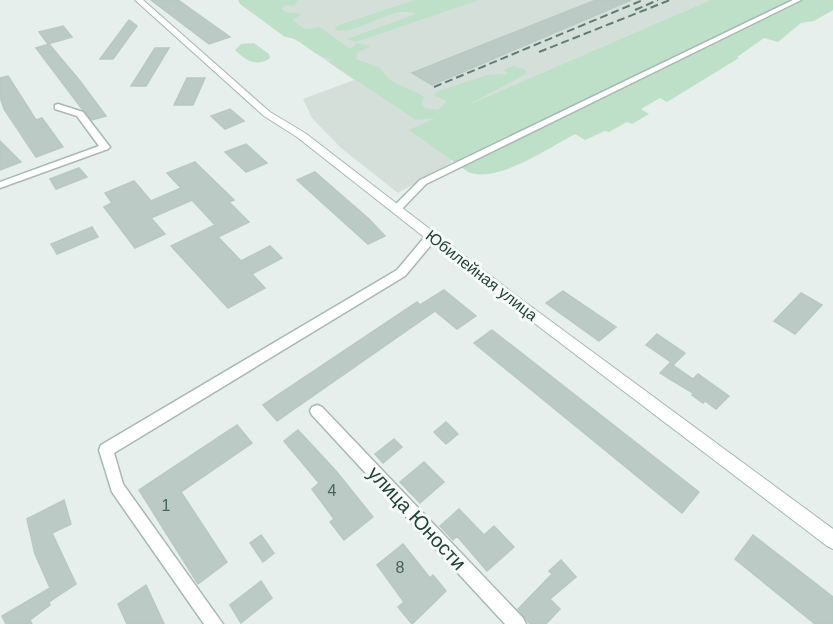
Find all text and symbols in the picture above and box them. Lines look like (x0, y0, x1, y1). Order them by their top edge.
street label: Юбилейная улица (423, 227, 541, 324)
street label: улица Юности (364, 462, 470, 574)
house number: 4 (328, 482, 337, 499)
house number: 1 (162, 497, 171, 514)
house number: 8 (396, 559, 405, 576)

